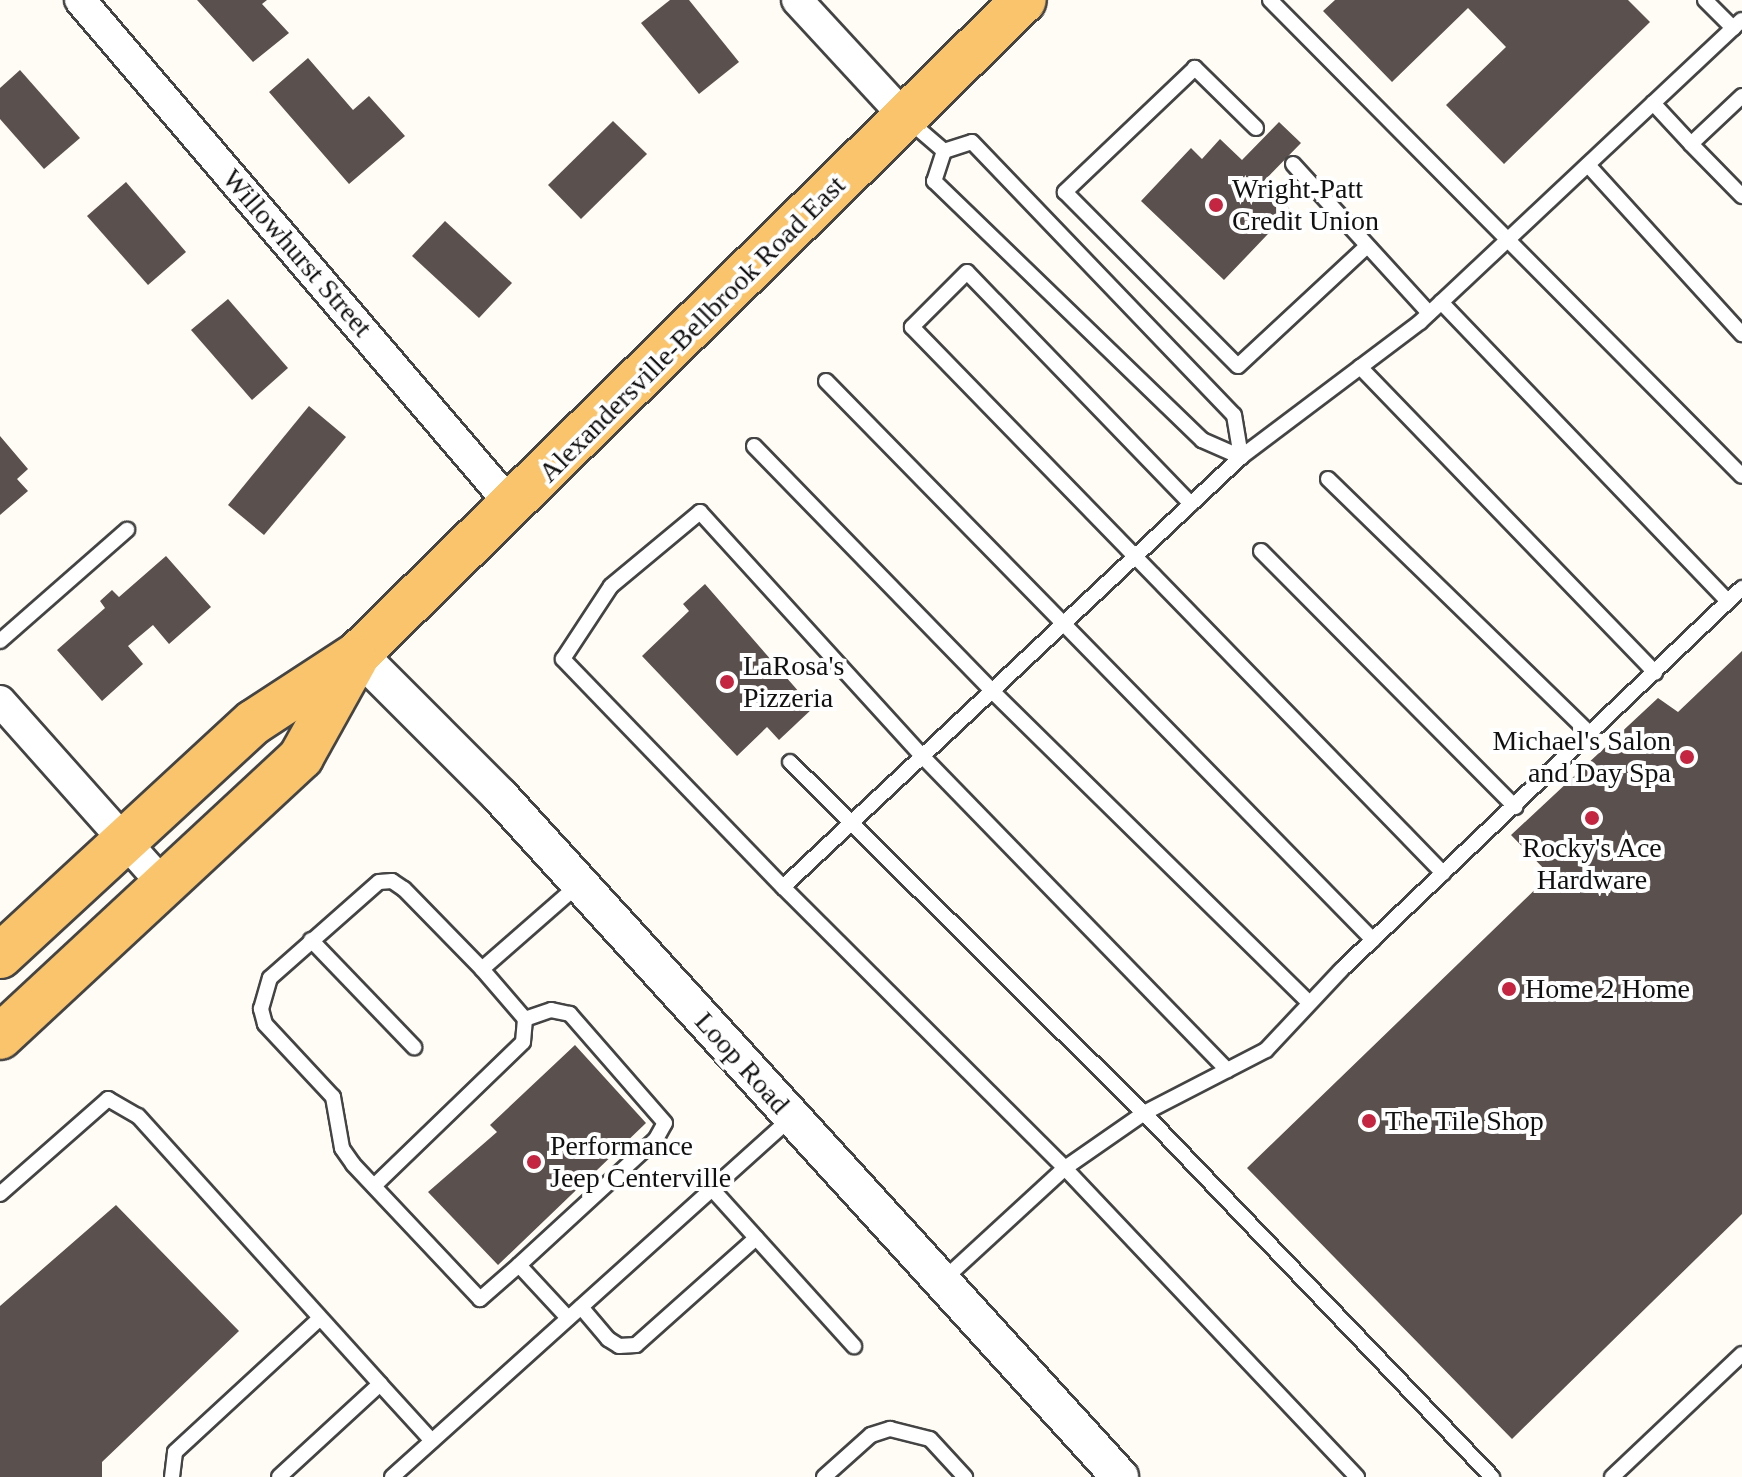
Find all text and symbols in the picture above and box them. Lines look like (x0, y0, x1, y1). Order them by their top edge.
street label: Willowhurst Street (215, 162, 379, 344)
street label: Alexandersville-Bellbrook Road East (532, 169, 852, 489)
place label: Wright-Patt Credit Union (1232, 172, 1379, 238)
marker: Wright-Patt Credit Union (1207, 196, 1225, 214)
place label: LaRosa's Pizzeria (743, 649, 844, 715)
marker: LaRosa's Pizzeria (718, 673, 736, 691)
place label: Michael's Salon and Day Spa (1493, 724, 1671, 790)
marker: Michael's Salon and Day Spa (1678, 748, 1696, 766)
marker: Rocky's Ace Hardware (1583, 809, 1601, 827)
place label: Rocky's Ace Hardware (1521, 831, 1663, 897)
place label: Home 2 Home (1525, 972, 1690, 1006)
marker: Home 2 Home (1500, 980, 1518, 998)
street label: Loop Road (688, 1005, 796, 1121)
place label: The Tile Shop (1385, 1104, 1544, 1138)
marker: The Tile Shop (1360, 1112, 1378, 1130)
place label: Performance Jeep Centerville (550, 1129, 731, 1195)
marker: Performance Jeep Centerville (525, 1153, 543, 1171)

